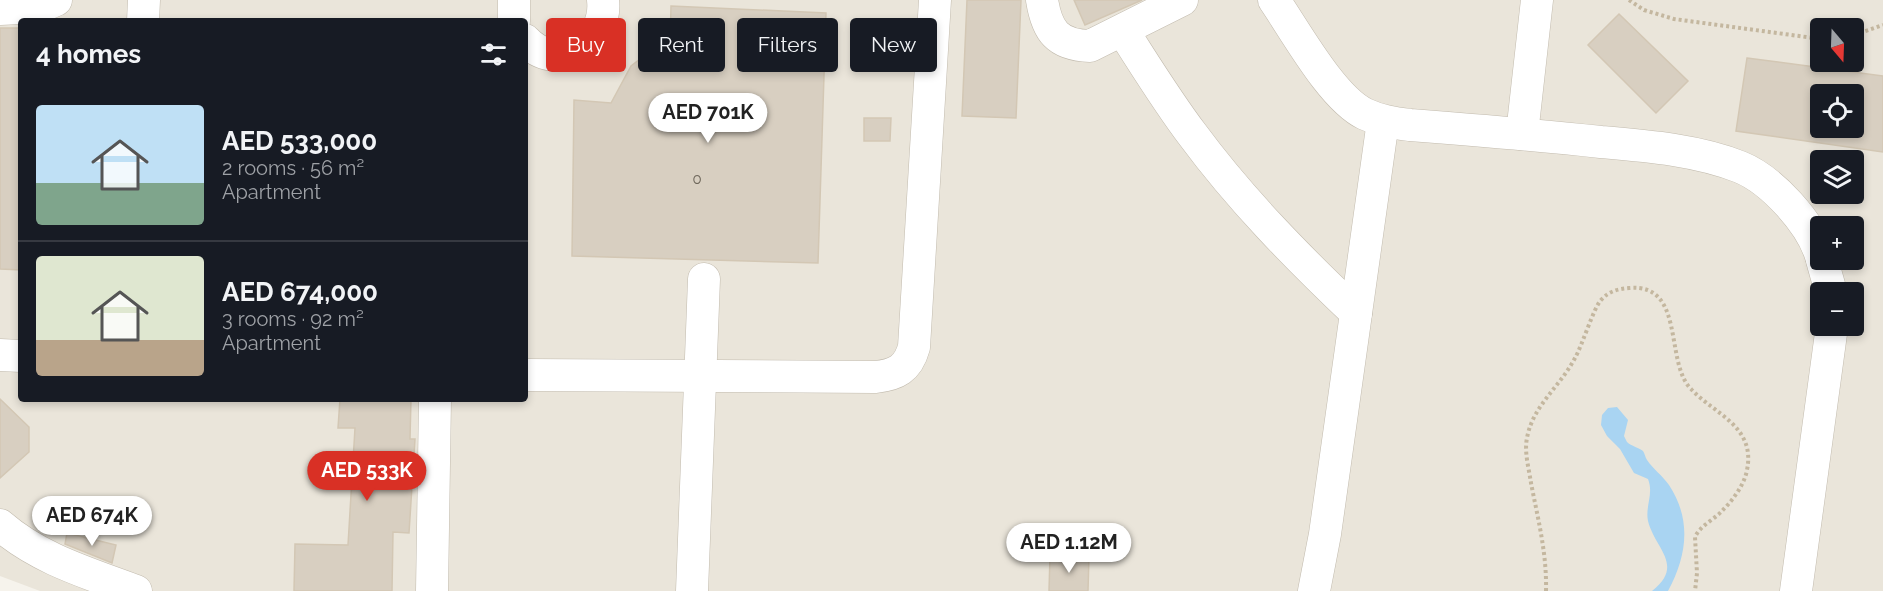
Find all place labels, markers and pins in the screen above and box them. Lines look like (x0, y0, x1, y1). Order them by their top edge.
pin: AED 701K (646, 93, 770, 144)
pin: AED 533K (305, 451, 429, 502)
pin: AED 674K (30, 496, 154, 547)
pin: AED 1.12M (1000, 523, 1138, 574)

